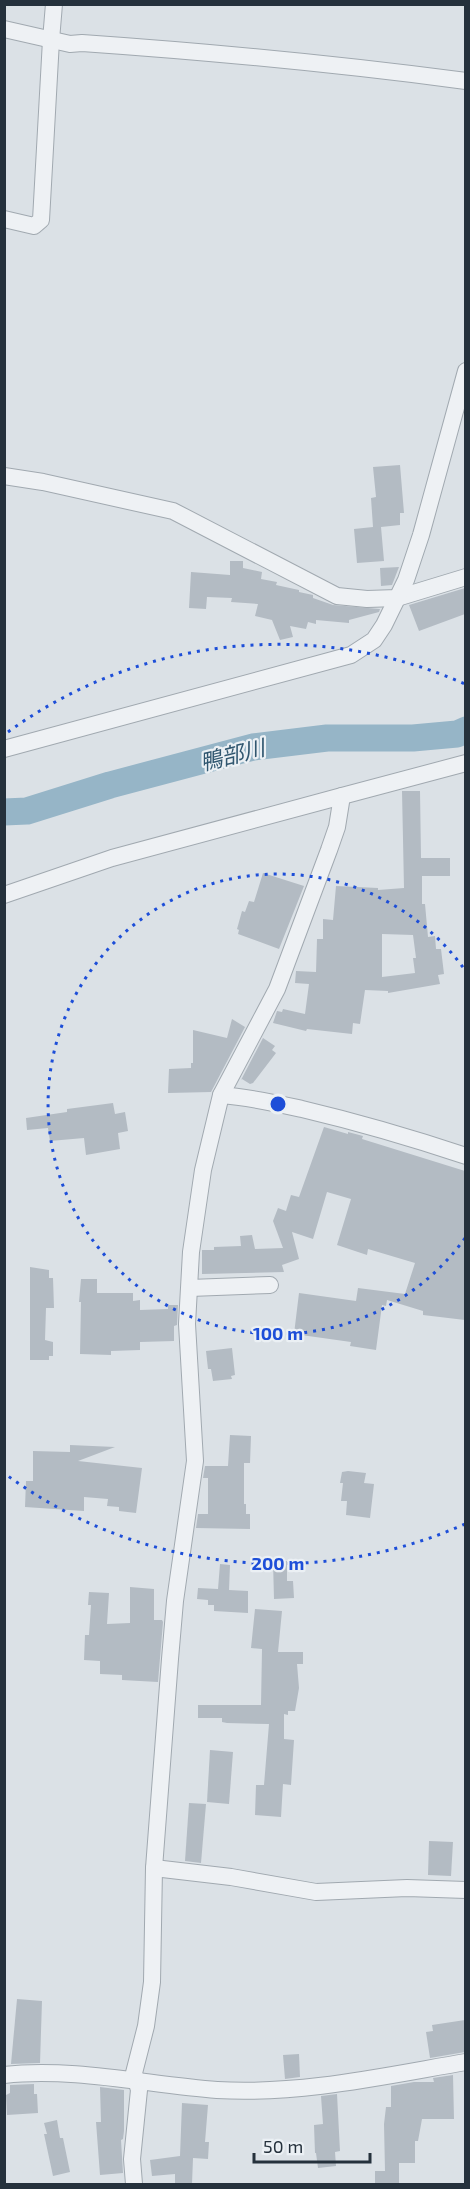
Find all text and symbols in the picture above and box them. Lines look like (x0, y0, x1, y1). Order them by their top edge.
water label: 鴨部川 (197, 733, 269, 775)
centre of rings (268, 1094, 288, 1114)
text: 100 m (253, 1322, 303, 1344)
text: 200 m (252, 1552, 304, 1574)
scale bar (254, 2126, 370, 2164)
text: 50 m (263, 2135, 303, 2157)

